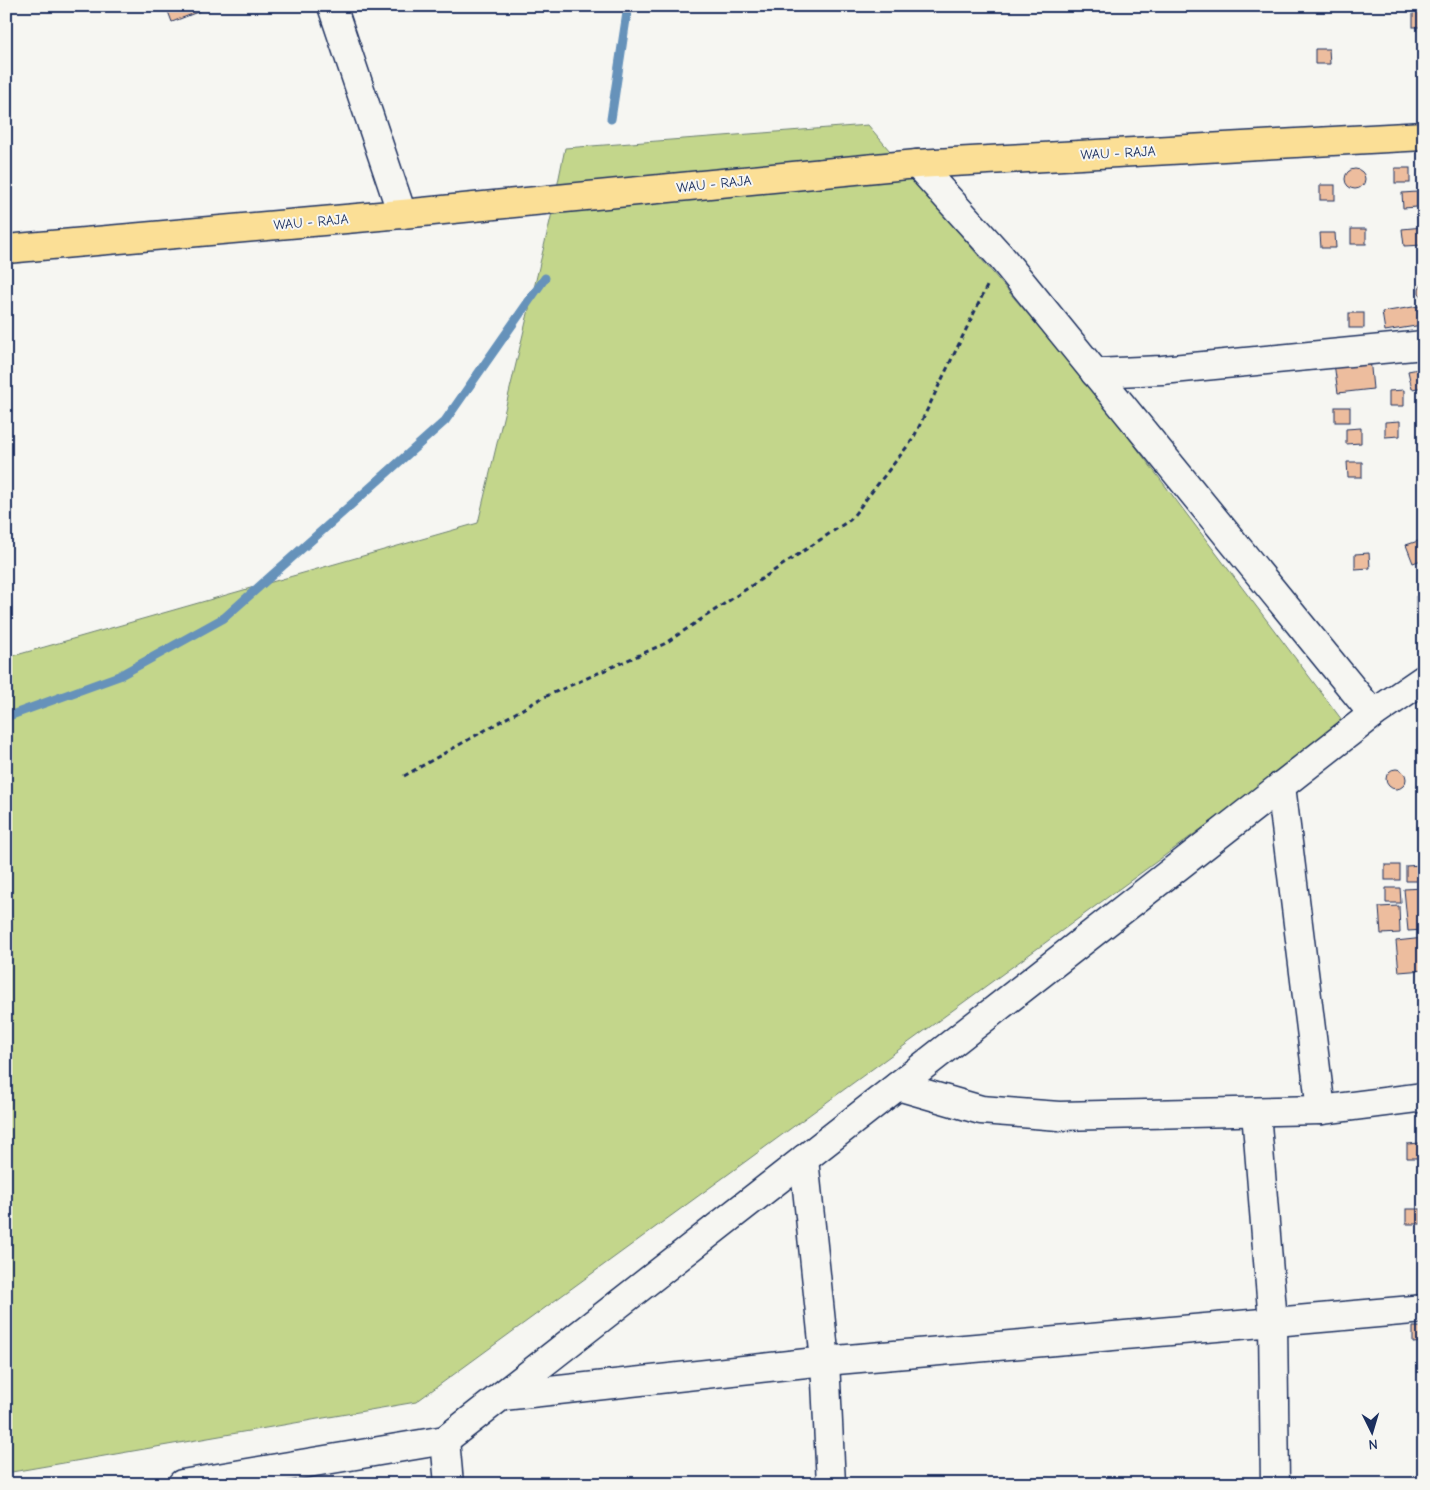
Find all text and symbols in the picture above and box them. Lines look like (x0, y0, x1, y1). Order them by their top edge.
street label: WAU - RAJA (1080, 143, 1156, 163)
street label: WAU - RAJA (676, 172, 752, 196)
street label: WAU - RAJA (273, 210, 349, 234)
north arrow (1348, 1408, 1398, 1458)
text: N (1368, 1436, 1378, 1453)

